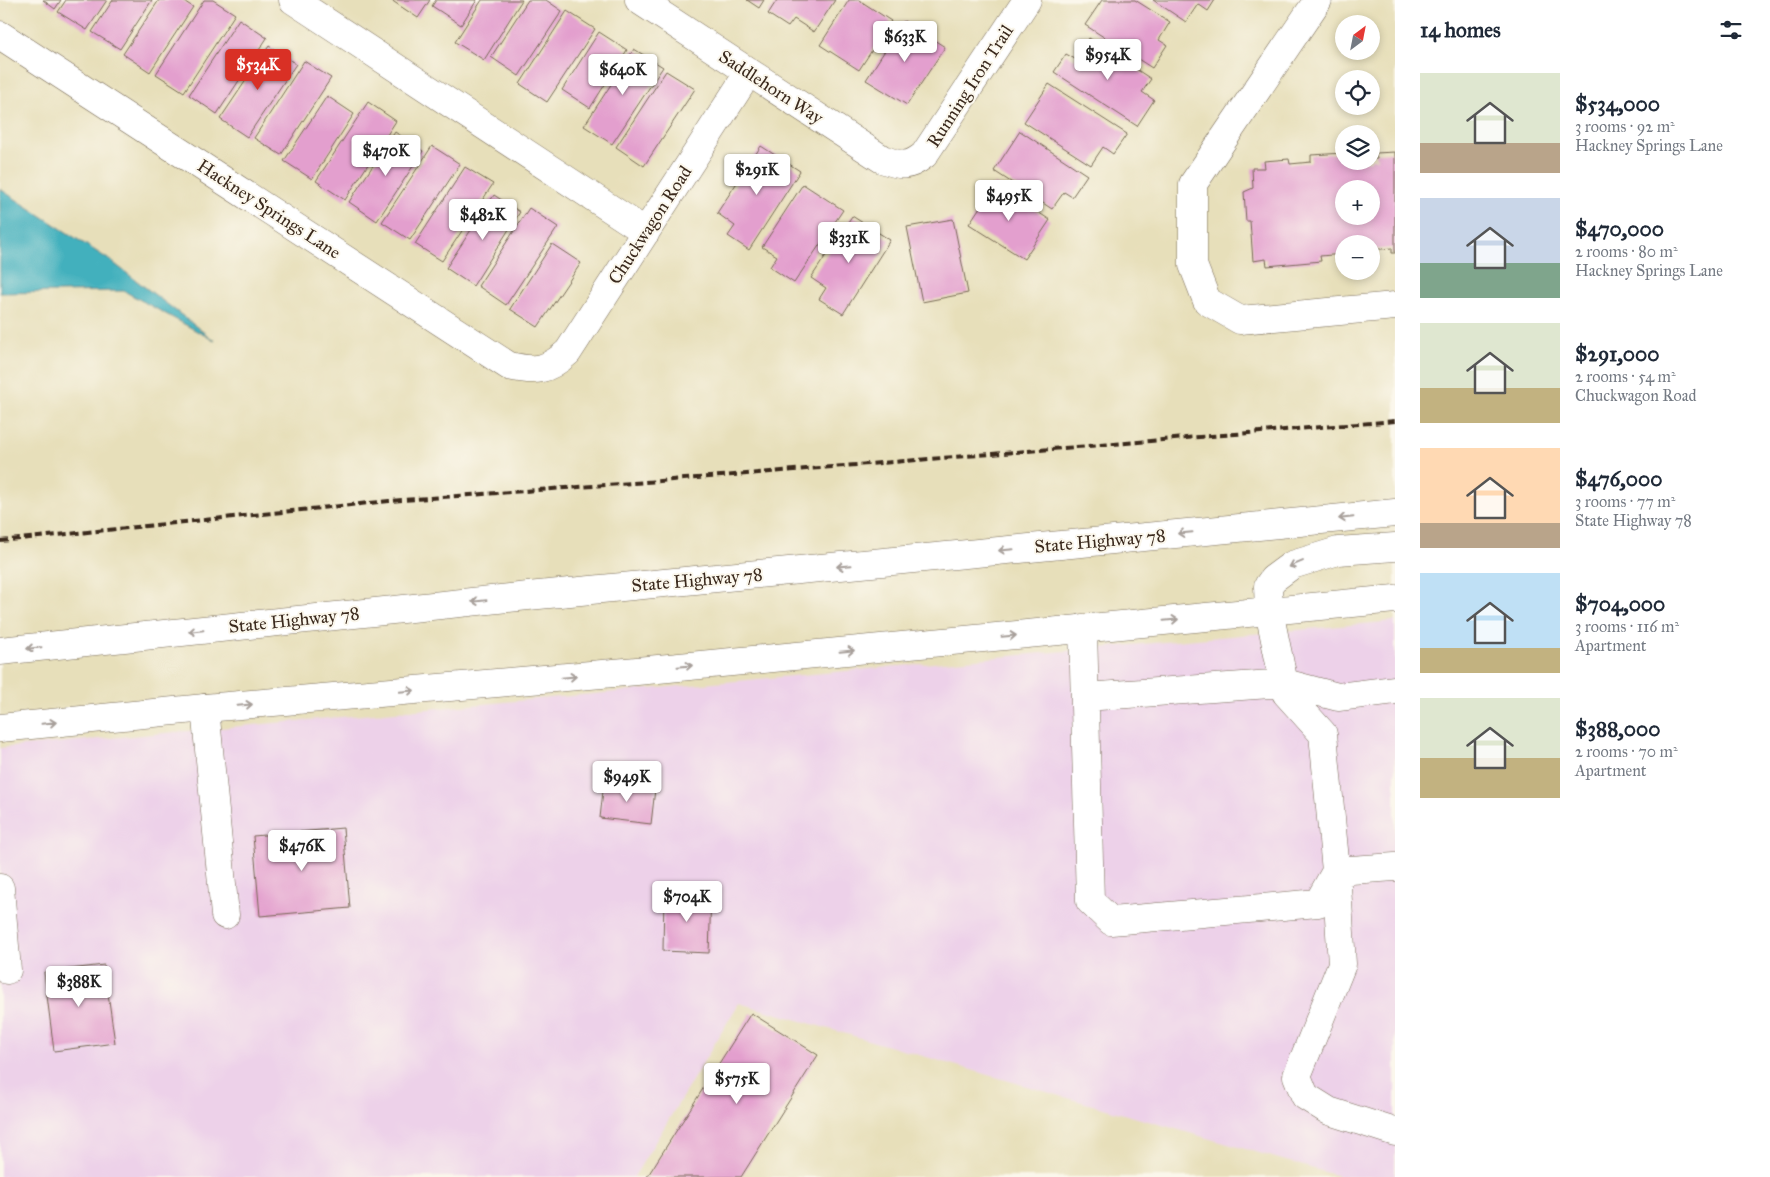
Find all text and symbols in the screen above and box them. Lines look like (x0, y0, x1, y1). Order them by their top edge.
north arrow (1335, 15, 1380, 60)
map controls (1335, 15, 1380, 280)
icon: filters (1717, 16, 1745, 44)
text: 14 homes (1420, 17, 1501, 43)
pin: $633K (870, 20, 940, 63)
street label: Running Iron Trail (922, 20, 1019, 152)
text: $633K (884, 27, 926, 46)
pin: $954K (1073, 38, 1143, 81)
street label: Saddlehorn Way (715, 45, 828, 129)
text: $954K (1085, 45, 1131, 64)
pin: $534K (223, 48, 293, 91)
pin: $640K (588, 54, 658, 96)
text: $534K (236, 55, 280, 74)
text: $640K (599, 60, 647, 79)
button: locate (1335, 70, 1380, 115)
text: $534,000 (1575, 91, 1660, 117)
icon: home (1460, 93, 1520, 153)
text: 3 rooms · 92 m² (1575, 117, 1675, 136)
button: layers (1335, 125, 1380, 170)
pin: $470K (351, 134, 421, 177)
text: Hackney Springs Lane (1575, 136, 1723, 155)
text: $470K (362, 141, 410, 160)
street label: Hackney Springs Lane (193, 154, 345, 264)
pin: $291K (722, 154, 792, 196)
text: $291K (735, 160, 779, 179)
street label: Chuckwagon Road (604, 162, 697, 289)
pin: $495K (974, 180, 1044, 222)
button: + (1335, 180, 1380, 225)
text: $495K (986, 186, 1032, 205)
pin: $482K (448, 198, 518, 241)
text: $482K (460, 205, 506, 224)
text: $470,000 (1575, 216, 1664, 242)
icon: home (1460, 218, 1520, 278)
pin: $331K (814, 222, 884, 264)
text: $331K (829, 228, 869, 247)
button: − (1335, 235, 1380, 280)
text: 2 rooms · 80 m² (1575, 242, 1678, 261)
text: Hackney Springs Lane (1575, 261, 1723, 280)
text: $291,000 (1575, 341, 1659, 367)
icon: home (1460, 343, 1520, 403)
text: 2 rooms · 54 m² (1575, 367, 1676, 386)
text: Chuckwagon Road (1575, 386, 1696, 405)
text: $476,000 (1575, 466, 1662, 492)
icon: home (1460, 468, 1520, 528)
text: 3 rooms · 77 m² (1575, 492, 1675, 511)
text: State Highway 78 (1575, 511, 1692, 530)
one-way arrow (1339, 513, 1355, 522)
street label: State Highway 78 (1034, 524, 1166, 559)
one-way arrow (1177, 528, 1193, 538)
one-way arrow (998, 545, 1014, 555)
one-way arrow (1289, 560, 1304, 570)
one-way arrow (836, 561, 852, 571)
street label: State Highway 78 (631, 563, 763, 598)
text: $704,000 (1575, 591, 1665, 617)
icon: home (1460, 593, 1520, 653)
one-way arrow (472, 596, 488, 606)
street label: State Highway 78 (228, 602, 361, 639)
one-way arrow (1162, 615, 1178, 625)
text: 3 rooms · 116 m² (1575, 617, 1679, 636)
one-way arrow (188, 626, 204, 636)
one-way arrow (1000, 631, 1016, 640)
text: Apartment (1575, 636, 1647, 655)
one-way arrow (27, 643, 43, 653)
one-way arrow (839, 646, 855, 656)
one-way arrow (677, 661, 693, 671)
one-way arrow (561, 672, 577, 681)
one-way arrow (399, 686, 415, 696)
one-way arrow (237, 700, 253, 710)
text: $388,000 (1575, 716, 1660, 742)
icon: home (1460, 718, 1520, 778)
one-way arrow (40, 719, 56, 728)
text: 2 rooms · 70 m² (1575, 742, 1678, 761)
pin: $949K (592, 760, 662, 803)
text: Apartment (1575, 761, 1647, 780)
text: $949K (603, 767, 651, 786)
pin: $476K (267, 830, 337, 872)
text: $476K (279, 836, 325, 855)
pin: $704K (652, 880, 722, 923)
text: $704K (663, 887, 711, 906)
pin: $388K (44, 966, 114, 1008)
text: $388K (57, 972, 101, 991)
pin: $575K (702, 1062, 772, 1105)
text: $575K (715, 1069, 759, 1088)

